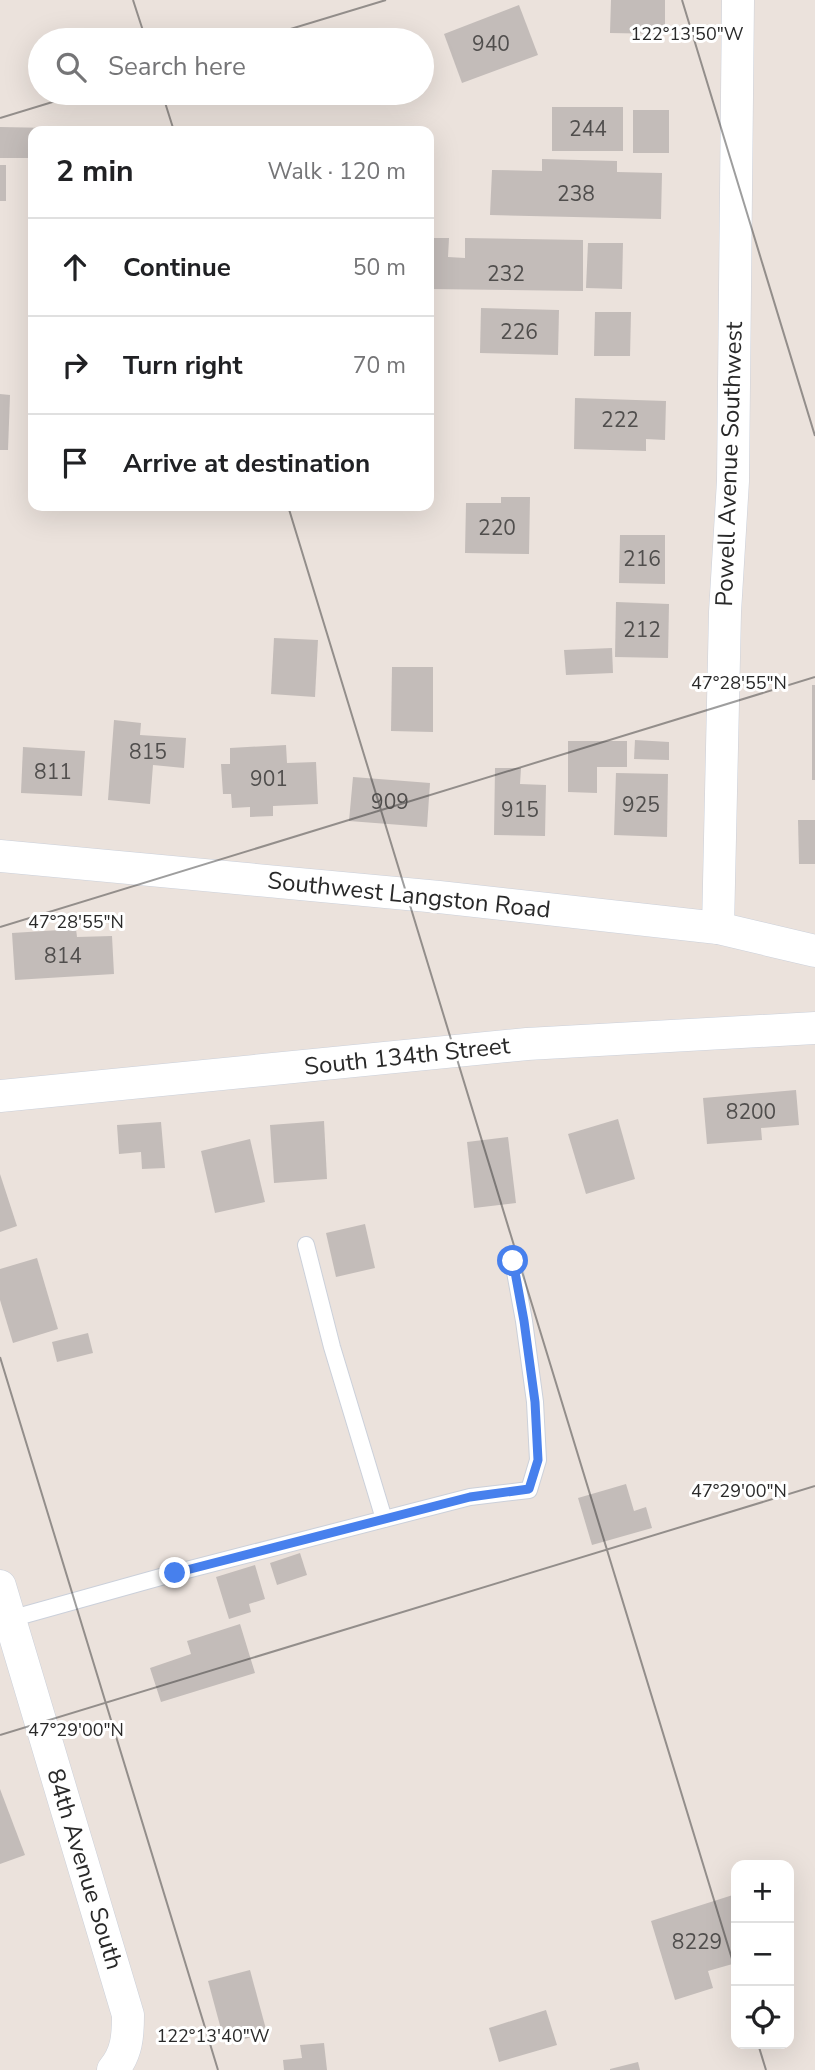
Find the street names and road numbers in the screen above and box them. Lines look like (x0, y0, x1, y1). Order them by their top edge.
street label: Powell Avenue Southwest (708, 320, 750, 607)
street label: Southwest Langston Road (266, 864, 552, 926)
street label: South 134th Street (303, 1029, 512, 1083)
street label: 84th Avenue South (39, 1765, 131, 1973)

